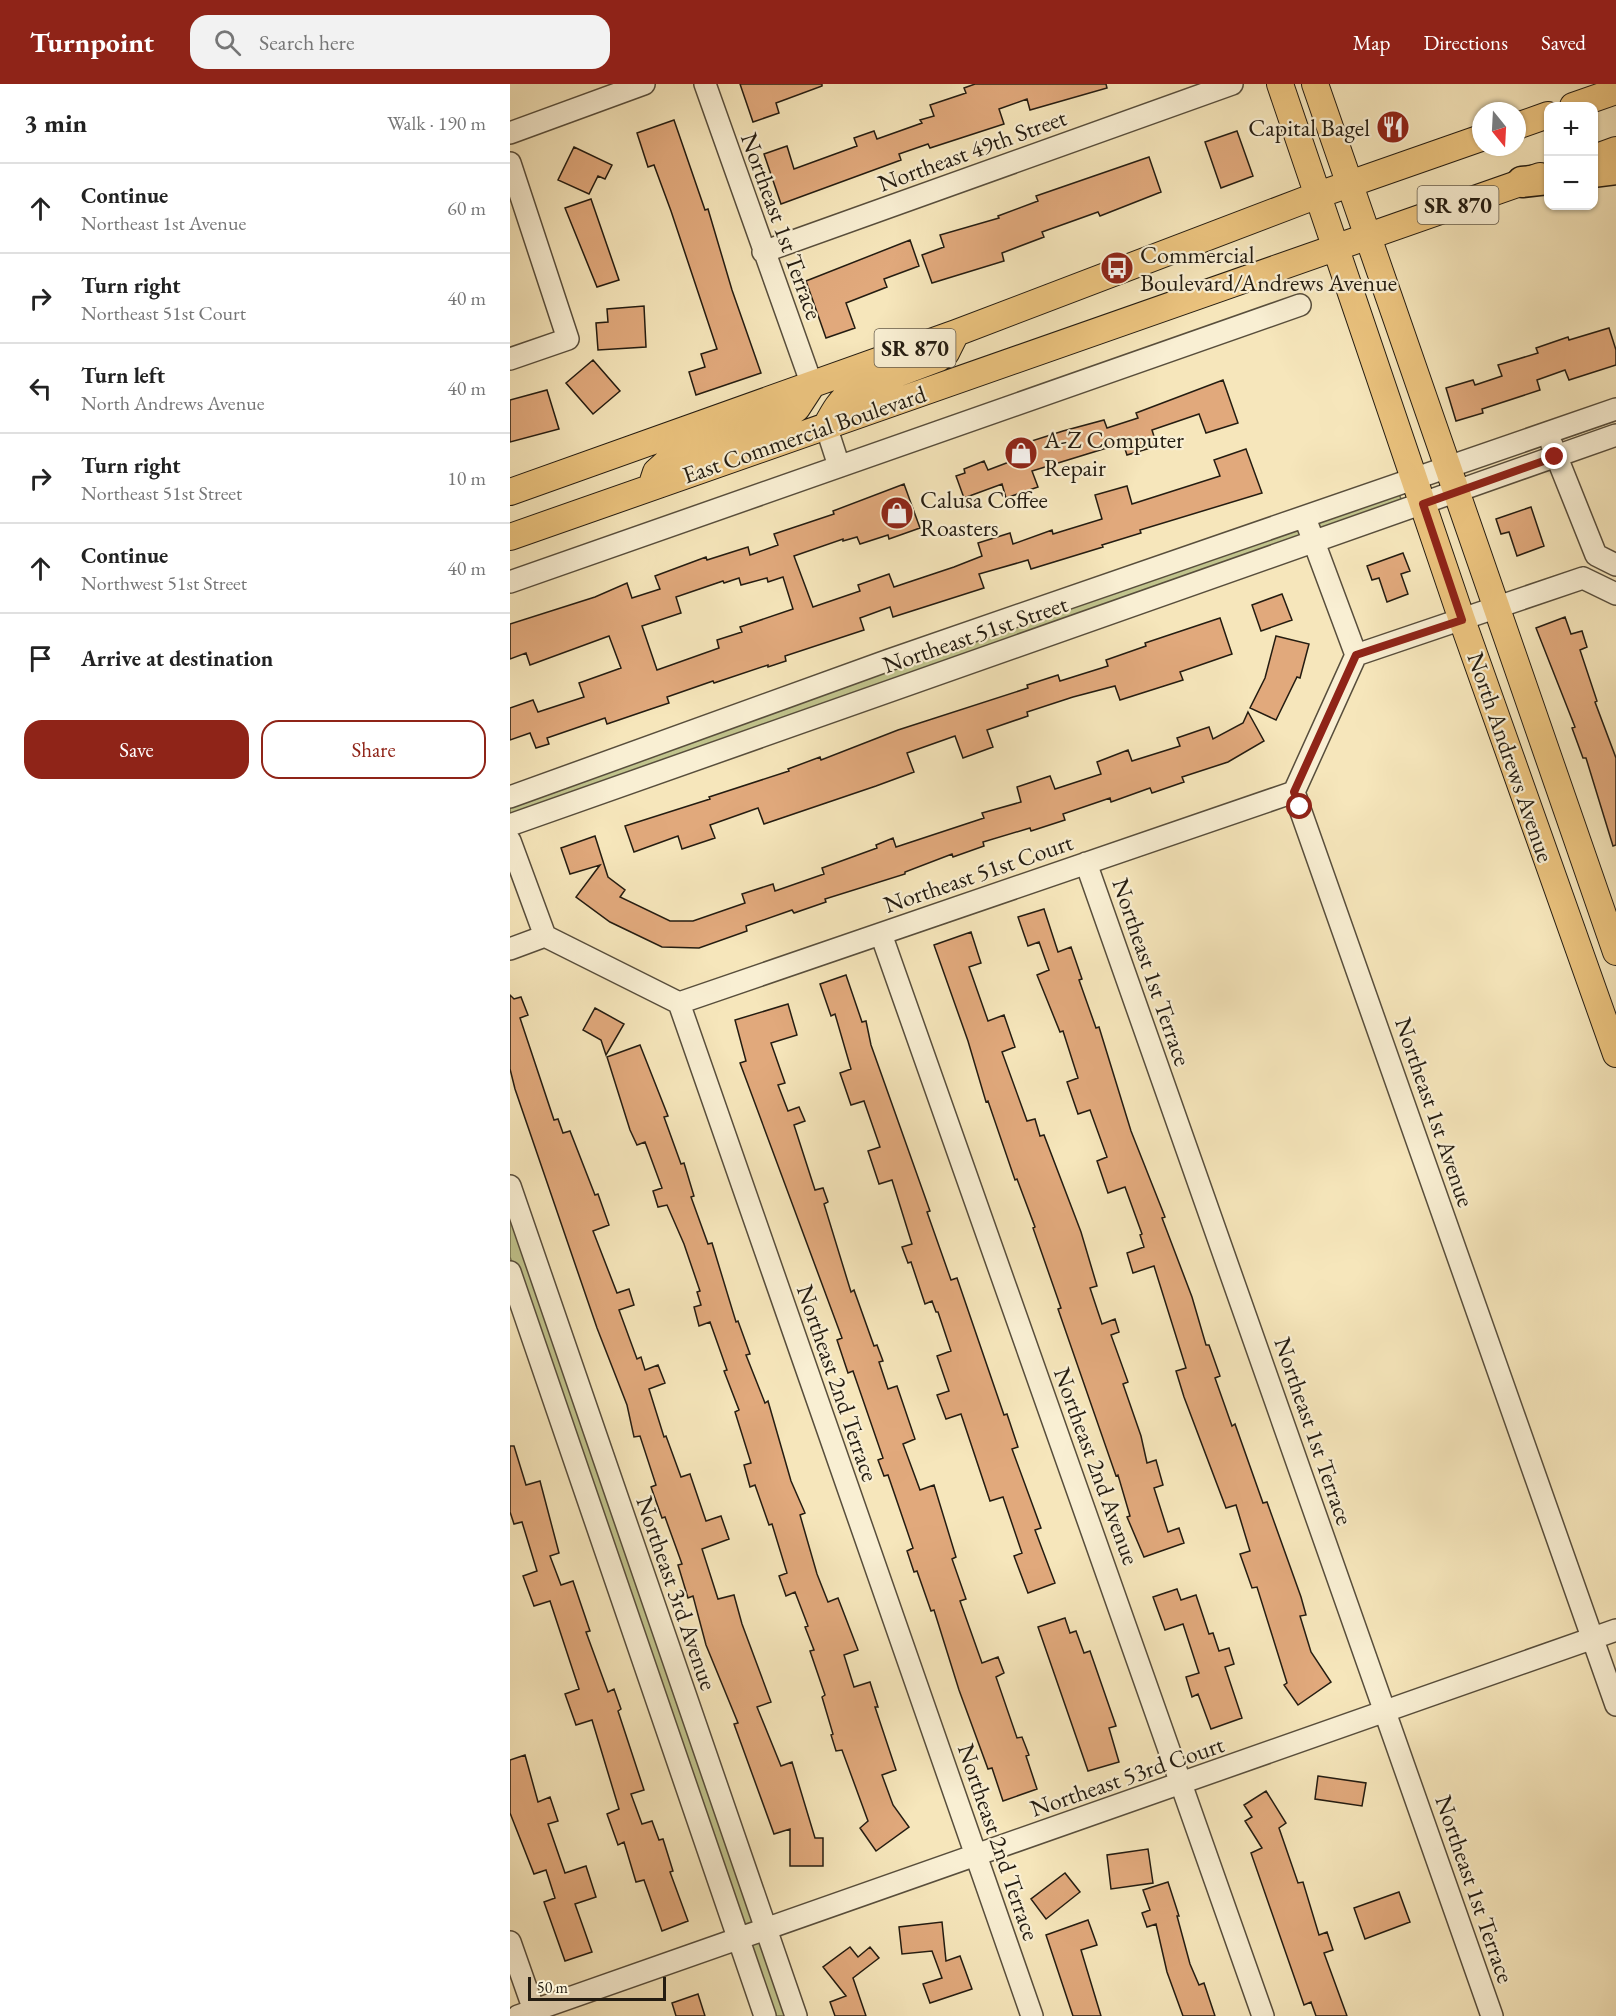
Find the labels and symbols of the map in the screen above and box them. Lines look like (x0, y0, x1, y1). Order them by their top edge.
street label: Northeast 49th Street (874, 101, 1071, 198)
north arrow (1472, 102, 1526, 156)
restaurant icon: Capital Bagel (1375, 109, 1411, 145)
place label: Capital Bagel (1248, 112, 1370, 143)
street label: Northeast 1st Terrace (734, 128, 830, 324)
road number: SR 870 (1418, 186, 1498, 224)
place label: Commercial Boulevard/Andrews Avenue (1140, 239, 1397, 298)
bus stop icon: Commercial Boulevard/Andrews Avenue (1099, 250, 1135, 286)
road number: SR 870 (874, 329, 956, 367)
street label: East Commercial Boulevard (678, 377, 931, 490)
place label: A-Z Computer Repair (1043, 424, 1184, 483)
shop icon: A-Z Computer Repair (1003, 435, 1039, 471)
route end (1541, 443, 1567, 469)
place label: Calusa Coffee Roasters (920, 484, 1048, 543)
shop icon: Calusa Coffee Roasters (879, 495, 915, 531)
street label: Northeast 51st Street (878, 588, 1072, 680)
street label: North Andrews Avenue (1460, 648, 1562, 866)
route start (1286, 793, 1312, 819)
street label: Northeast 51st Court (879, 826, 1077, 920)
street label: Northeast 1st Terrace (1105, 874, 1199, 1070)
street label: Northeast 1st Avenue (1388, 1013, 1482, 1211)
street label: Northeast 2nd Terrace (790, 1280, 886, 1486)
street label: Northeast 1st Terrace (1267, 1333, 1361, 1529)
street label: Northeast 2nd Avenue (1047, 1363, 1147, 1569)
street label: Northeast 3rd Avenue (629, 1492, 725, 1694)
street label: Northeast 53rd Court (1026, 1728, 1228, 1824)
street label: Northeast 2nd Terrace (951, 1739, 1047, 1945)
street label: Northeast 1st Terrace (1428, 1791, 1522, 1987)
scale bar (528, 1974, 666, 2002)

